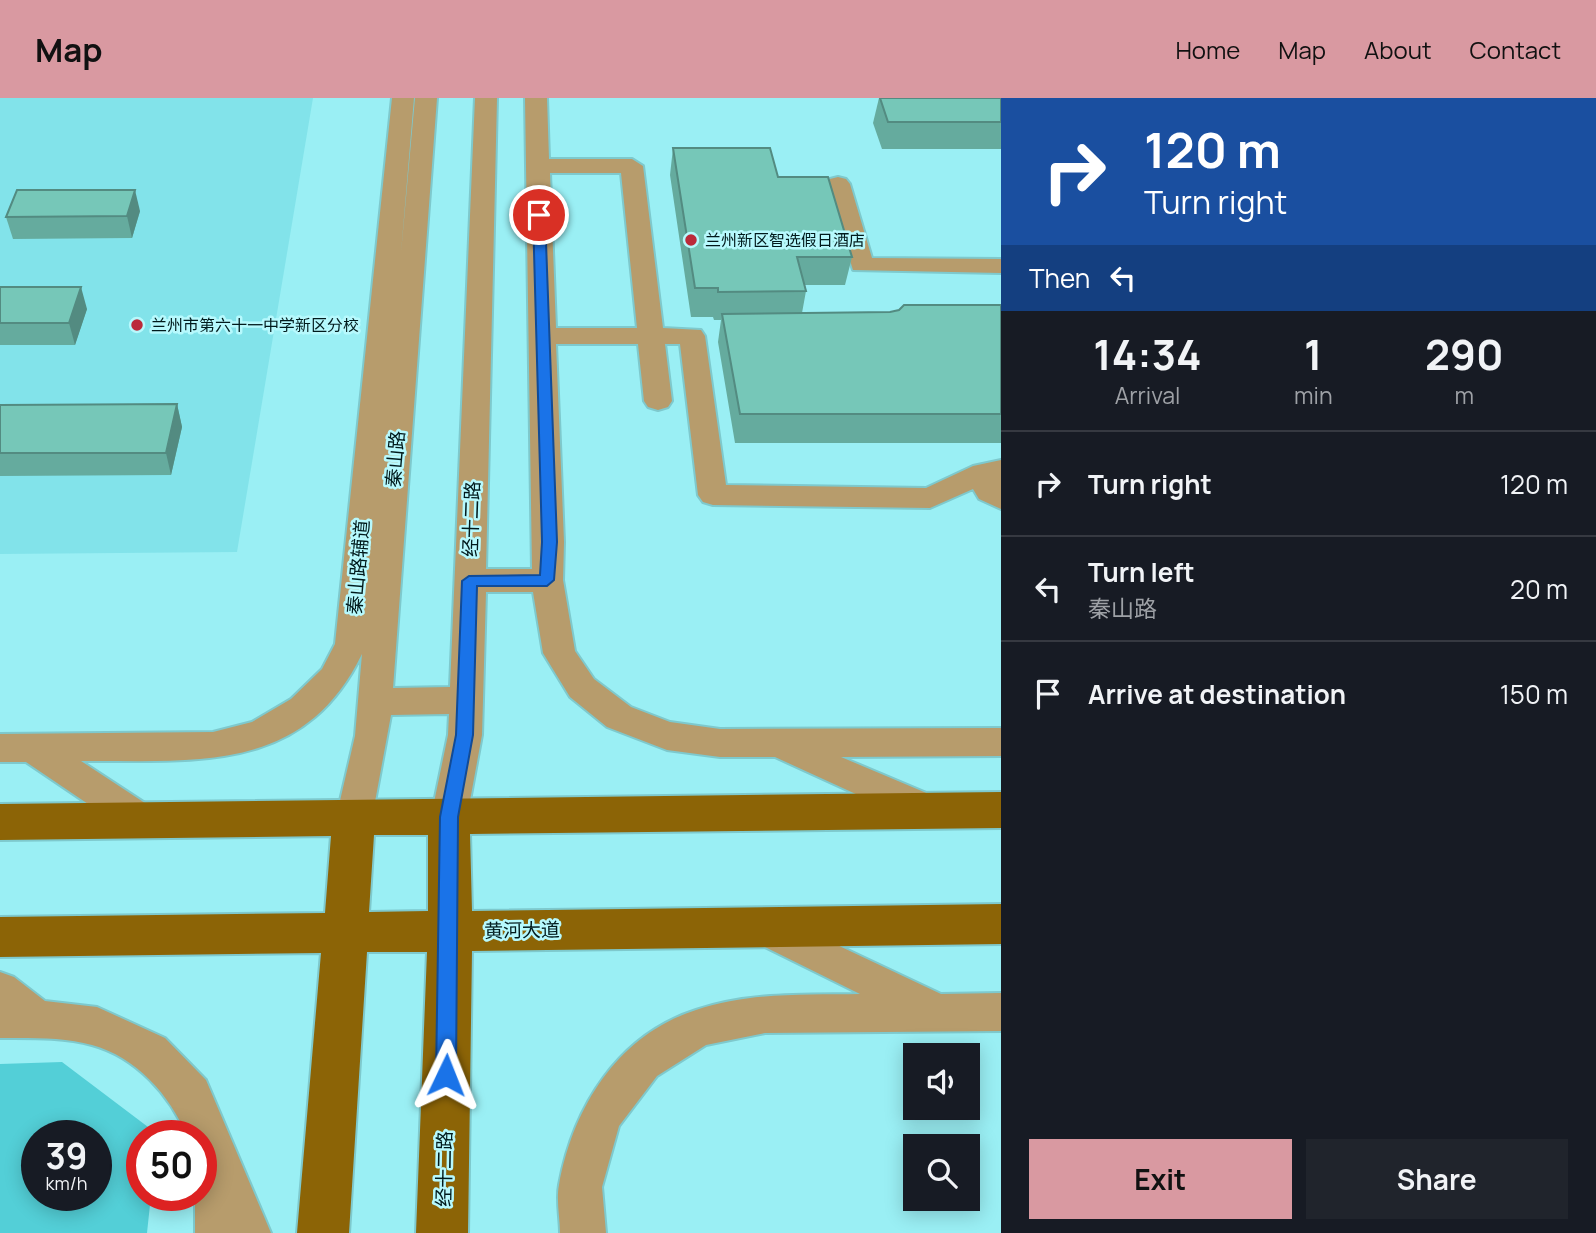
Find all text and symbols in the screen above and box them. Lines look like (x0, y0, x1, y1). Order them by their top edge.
text: Map (35, 27, 103, 72)
text: Home (1175, 33, 1240, 66)
text: Map (1278, 33, 1326, 66)
text: About (1364, 33, 1432, 66)
text: Contact (1470, 33, 1561, 66)
text: 120 m (1144, 116, 1281, 183)
icon: right (1029, 126, 1120, 217)
text: Turn right (1144, 180, 1287, 224)
pin (509, 185, 569, 245)
icon: arrive (520, 196, 558, 234)
place label: 兰州新区智选假日酒店 (705, 229, 865, 251)
marker: 兰州新区智选假日酒店 (683, 232, 699, 248)
icon: left (1104, 259, 1142, 297)
text: Then (1029, 260, 1090, 296)
place label: 兰州市第六十一中学新区分校 (151, 314, 359, 336)
marker: 兰州市第六十一中学新区分校 (129, 317, 145, 333)
text: 14:34 (1093, 325, 1202, 383)
text: 1 (1304, 325, 1322, 383)
text: 290 (1425, 325, 1504, 383)
text: Arrival (1115, 379, 1180, 411)
text: min (1294, 379, 1333, 411)
text: m (1455, 379, 1474, 411)
street label: 秦山路 (380, 429, 410, 489)
icon: right (1029, 465, 1067, 503)
text: Turn right (1088, 466, 1212, 502)
text: 120 m (1500, 466, 1568, 502)
street label: 经十二路 (457, 481, 485, 557)
street label: 秦山路辅道 (341, 519, 375, 615)
text: Turn left (1088, 554, 1195, 590)
icon: left (1029, 570, 1067, 608)
text: 20 m (1510, 571, 1568, 607)
text: 秦山路 (1088, 592, 1157, 624)
icon: arrive (1029, 675, 1067, 713)
text: Arrive at destination (1088, 676, 1346, 712)
text: 150 m (1500, 676, 1568, 712)
street label: 黄河大道 (484, 916, 560, 944)
position arrow (409, 1038, 483, 1112)
map controls (903, 1043, 980, 1211)
button: sound (903, 1043, 980, 1120)
speed limit sign: 50 (126, 1120, 217, 1211)
street label: 经十二路 (430, 1131, 458, 1207)
text: 39 (45, 1132, 88, 1180)
button: search (903, 1134, 980, 1211)
button: Exit (1029, 1139, 1292, 1219)
button: Share (1306, 1139, 1568, 1219)
text: km/h (46, 1171, 87, 1195)

